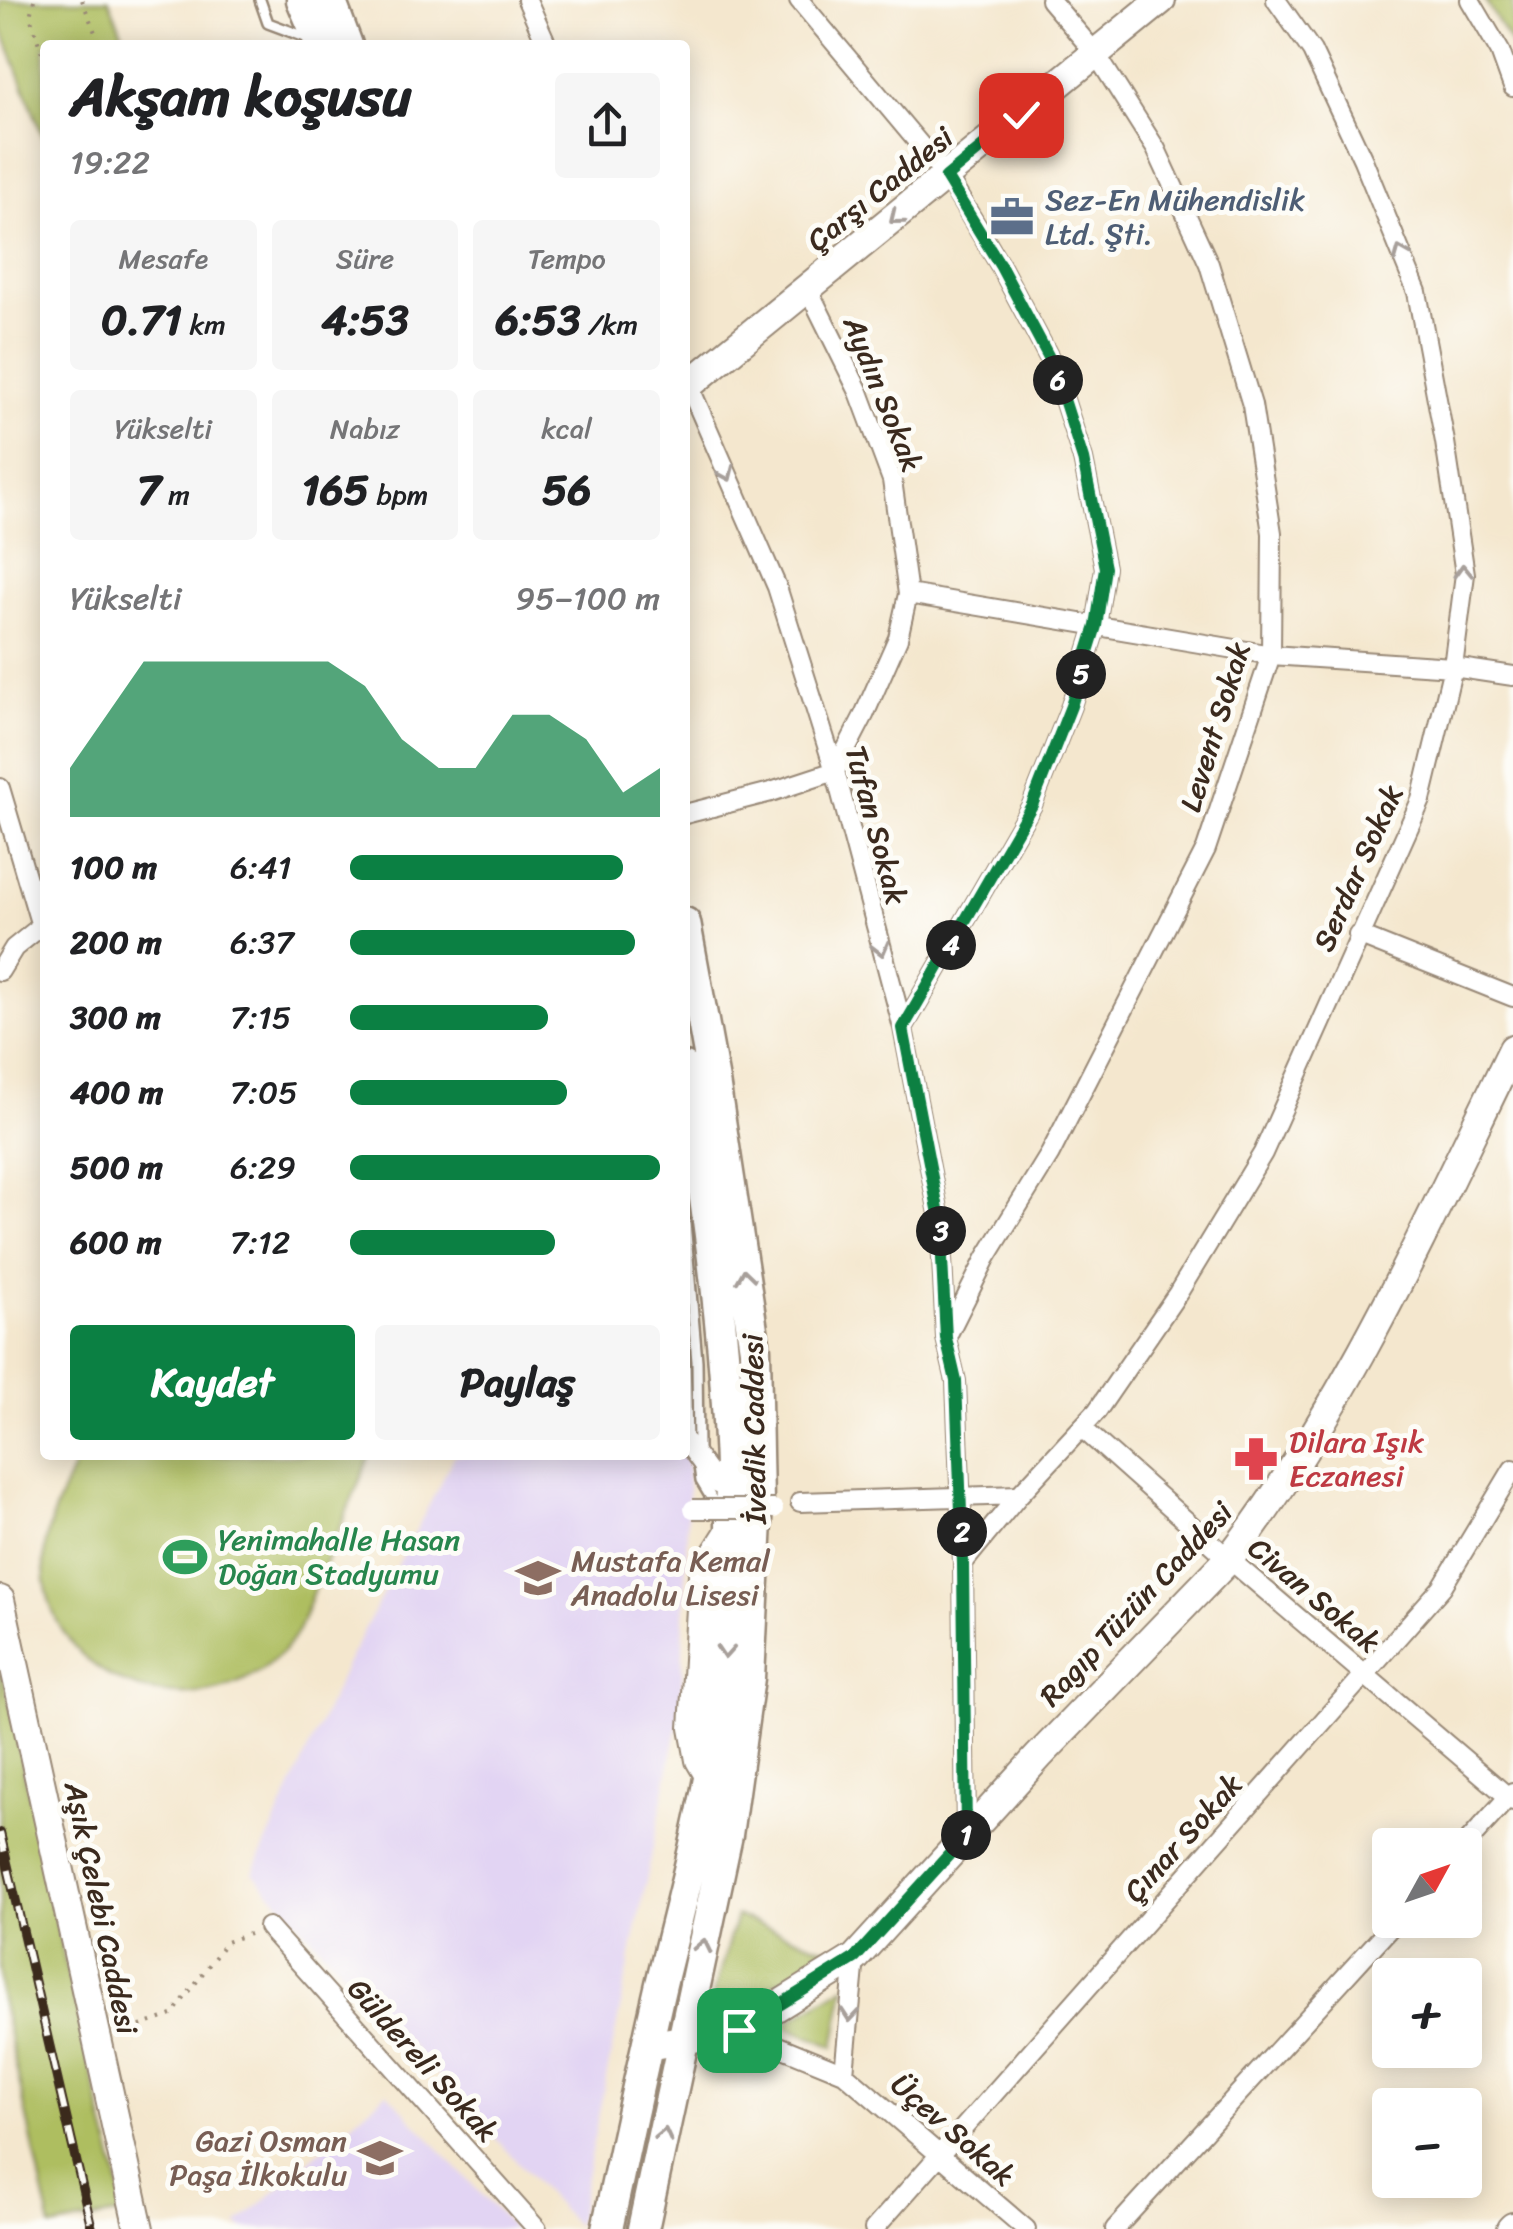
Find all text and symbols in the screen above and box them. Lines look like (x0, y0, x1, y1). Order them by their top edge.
text: Akşam koşusu (70, 48, 411, 145)
button: share (555, 73, 660, 178)
pin (979, 73, 1064, 158)
icon: check (994, 88, 1049, 143)
street label: Çarşı Caddesi (794, 112, 966, 266)
text: 19:22 (70, 134, 150, 191)
place label: Sez-En Mühendislik Ltd. Şti. (1045, 173, 1305, 261)
office icon: Sez-En Mühendislik Ltd. Şti. (988, 193, 1036, 241)
one-way arrow (890, 206, 908, 224)
text: Mesafe (118, 234, 208, 283)
text: Süre (336, 234, 394, 283)
text: Tempo (528, 234, 606, 283)
one-way arrow (1392, 245, 1412, 263)
text: 0.71 (101, 283, 182, 357)
text: 4:53 (321, 283, 409, 357)
text: 6:53 (495, 283, 581, 357)
text: km (182, 300, 226, 349)
text: /km (581, 300, 638, 349)
street label: Aydın Sokak (827, 307, 939, 480)
pin: 6 (1033, 355, 1083, 405)
text: 6 (1050, 355, 1066, 404)
text: Yükselti (115, 404, 212, 453)
text: Nabız (330, 404, 400, 453)
text: kcal (541, 404, 592, 453)
text: 7 (137, 453, 161, 527)
text: 165 (302, 453, 369, 527)
text: 56 (542, 453, 591, 527)
one-way arrow (715, 464, 735, 482)
text: m (161, 470, 190, 519)
text: bpm (369, 470, 428, 519)
one-way arrow (1452, 562, 1473, 578)
text: Yükselti (70, 570, 182, 627)
text: 95–100 m (516, 570, 660, 627)
street label: Levent Sokak (1164, 635, 1266, 819)
pin: 5 (1056, 649, 1106, 699)
text: 5 (1072, 649, 1090, 698)
street label: Tufan Sokak (829, 739, 923, 912)
street label: Serdar Sokak (1297, 776, 1419, 960)
text: 100 m (70, 839, 157, 896)
text: 6:41 (230, 839, 292, 896)
text: 200 m (70, 914, 162, 971)
text: 6:37 (230, 914, 294, 971)
pin: 4 (926, 920, 976, 970)
text: 4 (942, 920, 960, 969)
one-way arrow (870, 940, 891, 957)
text: 300 m (70, 989, 161, 1046)
text: 7:15 (230, 989, 291, 1046)
text: 400 m (70, 1064, 163, 1121)
text: 7:05 (230, 1064, 298, 1121)
text: 500 m (70, 1139, 163, 1196)
text: 6:29 (230, 1139, 296, 1196)
pin: 3 (916, 1206, 966, 1256)
text: 3 (933, 1206, 949, 1255)
text: 600 m (70, 1214, 162, 1271)
text: 7:12 (230, 1214, 290, 1271)
one-way arrow (736, 1268, 757, 1285)
button: Kaydet (70, 1325, 355, 1440)
button: Paylaş (375, 1325, 660, 1440)
street label: İvedik Caddesi (725, 1332, 783, 1526)
place label: Dilara Işık Eczanesi (1289, 1415, 1425, 1503)
pharmacy icon: Dilara Işık Eczanesi (1232, 1435, 1280, 1483)
street label: Ragıp Tüzün Caddesi (1025, 1488, 1247, 1720)
pin: 2 (937, 1507, 987, 1557)
text: 2 (954, 1507, 970, 1556)
place label: Yenimahalle Hasan Doğan Stadyumu (218, 1513, 460, 1601)
street label: Civan Sokak (1235, 1523, 1394, 1668)
sports icon: Yenimahalle Hasan Doğan Stadyumu (161, 1533, 209, 1581)
place label: Mustafa Kemal Anadolu Lisesi (570, 1534, 771, 1622)
school or university icon: Mustafa Kemal Anadolu Lisesi (514, 1554, 562, 1602)
one-way arrow (715, 1644, 736, 1660)
street label: Çınar Sokak (1110, 1760, 1257, 1915)
street label: Aşık Çelebi Caddesi (48, 1776, 154, 2040)
pin: 1 (941, 1810, 991, 1860)
text: 1 (960, 1810, 972, 1859)
north arrow (1372, 1828, 1482, 1938)
map controls (1372, 1828, 1482, 2198)
one-way arrow (692, 1938, 713, 1955)
button: + (1372, 1958, 1482, 2068)
street label: Güldereli Sokak (333, 1965, 513, 2155)
pin (697, 1988, 782, 2073)
icon: arrive (712, 2003, 767, 2058)
one-way arrow (839, 2008, 861, 2024)
street label: Üçev Sokak (878, 2059, 1028, 2201)
button: − (1372, 2088, 1482, 2198)
place label: Gazi Osman Paşa İlkokulu (169, 2114, 347, 2202)
one-way arrow (652, 2127, 673, 2144)
school or university icon: Gazi Osman Paşa İlkokulu (356, 2134, 404, 2182)

